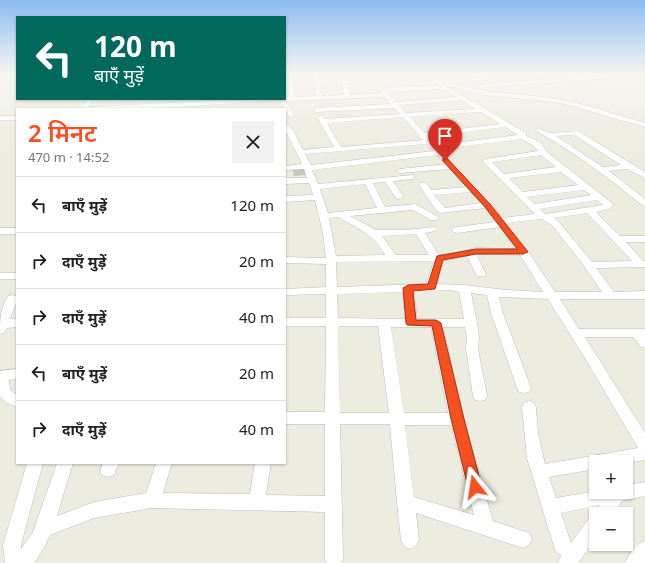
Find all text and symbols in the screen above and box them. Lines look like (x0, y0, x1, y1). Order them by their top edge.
text: 120 m (94, 27, 177, 65)
icon: left (28, 32, 80, 84)
text: बाएँ मुड़ें (94, 63, 144, 87)
text: 2 मिनट (28, 116, 97, 149)
pin (428, 119, 462, 160)
button: close (232, 121, 274, 163)
icon: arrive (434, 125, 456, 147)
text: 470 m · 14:52 (28, 148, 109, 166)
icon: left (28, 194, 50, 216)
text: बाएँ मुड़ें (62, 195, 107, 215)
text: 120 m (230, 195, 274, 215)
icon: right (28, 250, 50, 272)
text: दाएँ मुड़ें (62, 251, 106, 271)
text: 20 m (239, 251, 274, 271)
icon: right (28, 306, 50, 328)
text: दाएँ मुड़ें (62, 307, 106, 327)
text: 40 m (239, 307, 274, 327)
icon: left (28, 362, 50, 384)
text: बाएँ मुड़ें (62, 363, 107, 383)
text: 20 m (239, 363, 274, 383)
icon: right (28, 418, 50, 440)
text: दाएँ मुड़ें (62, 419, 106, 439)
text: 40 m (239, 419, 274, 439)
map controls (589, 455, 633, 551)
button: + (589, 455, 633, 499)
position arrow (454, 466, 496, 508)
button: − (589, 507, 633, 551)

